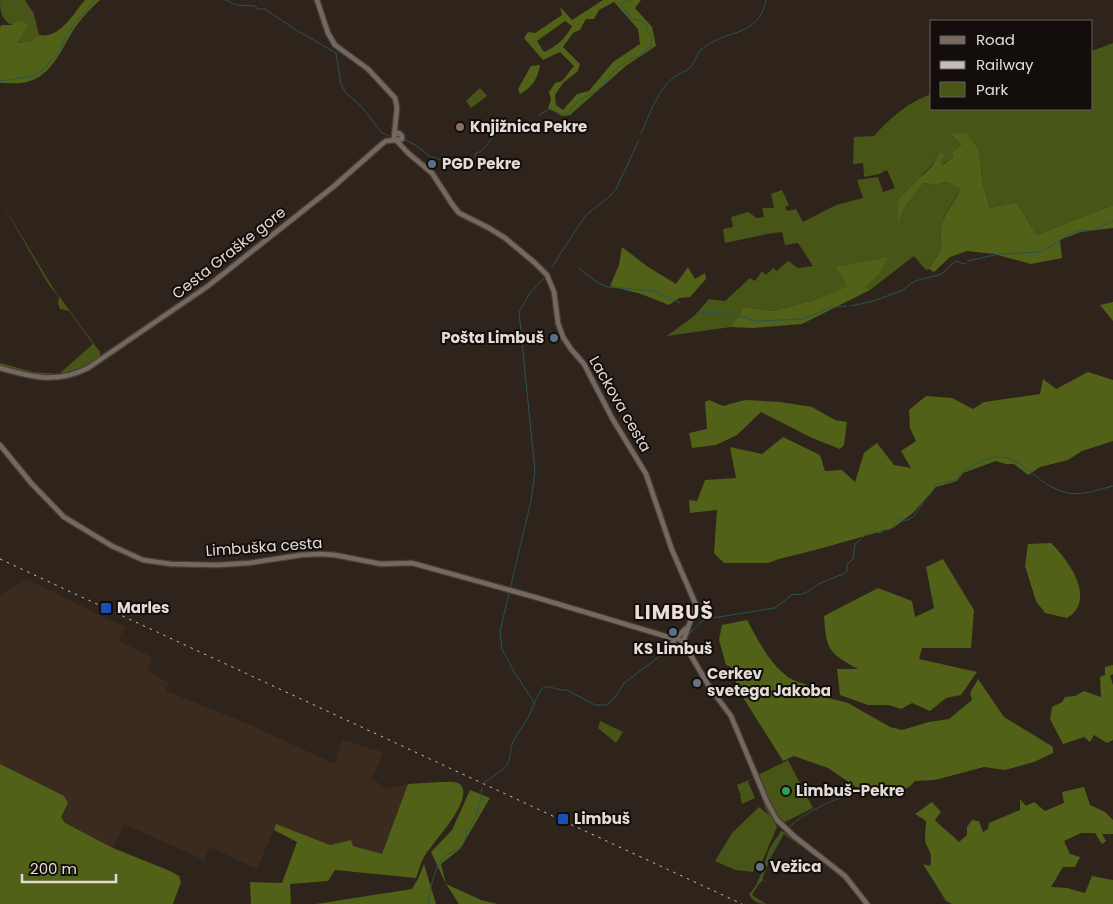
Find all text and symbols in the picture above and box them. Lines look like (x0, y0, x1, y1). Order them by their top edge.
legend (930, 20, 1093, 110)
text: Road (976, 29, 1015, 50)
text: Railway (976, 54, 1034, 75)
text: Park (976, 79, 1008, 100)
place label: Knjižnica Pekre (470, 116, 587, 137)
marker: Knjižnica Pekre (454, 121, 466, 133)
place label: PGD Pekre (442, 153, 520, 174)
marker: PGD Pekre (426, 158, 438, 170)
street label: Cesta Graške gore (167, 201, 290, 304)
place label: Pošta Limbuš (441, 327, 544, 348)
marker: Pošta Limbuš (548, 332, 560, 344)
street label: Lackova cesta (584, 352, 656, 456)
street label: Limbuška cesta (205, 532, 323, 561)
place label: Marles (117, 597, 169, 618)
district label: LIMBUŠ (634, 598, 714, 626)
marker: Marles (99, 601, 113, 615)
marker: KS Limbuš (667, 626, 679, 638)
place label: KS Limbuš (634, 638, 713, 659)
place label: Cerkev svetega Jakoba (707, 663, 831, 701)
marker: Cerkev svetega Jakoba (691, 677, 703, 689)
place label: Limbuš-Pekre (796, 780, 904, 801)
marker: Limbuš-Pekre (780, 785, 792, 797)
place label: Limbuš (574, 808, 630, 829)
marker: Limbuš (556, 812, 570, 826)
scale bar (22, 852, 116, 884)
place label: Vežica (770, 856, 821, 877)
text: 200 m (30, 858, 77, 879)
marker: Vežica (754, 861, 766, 873)

